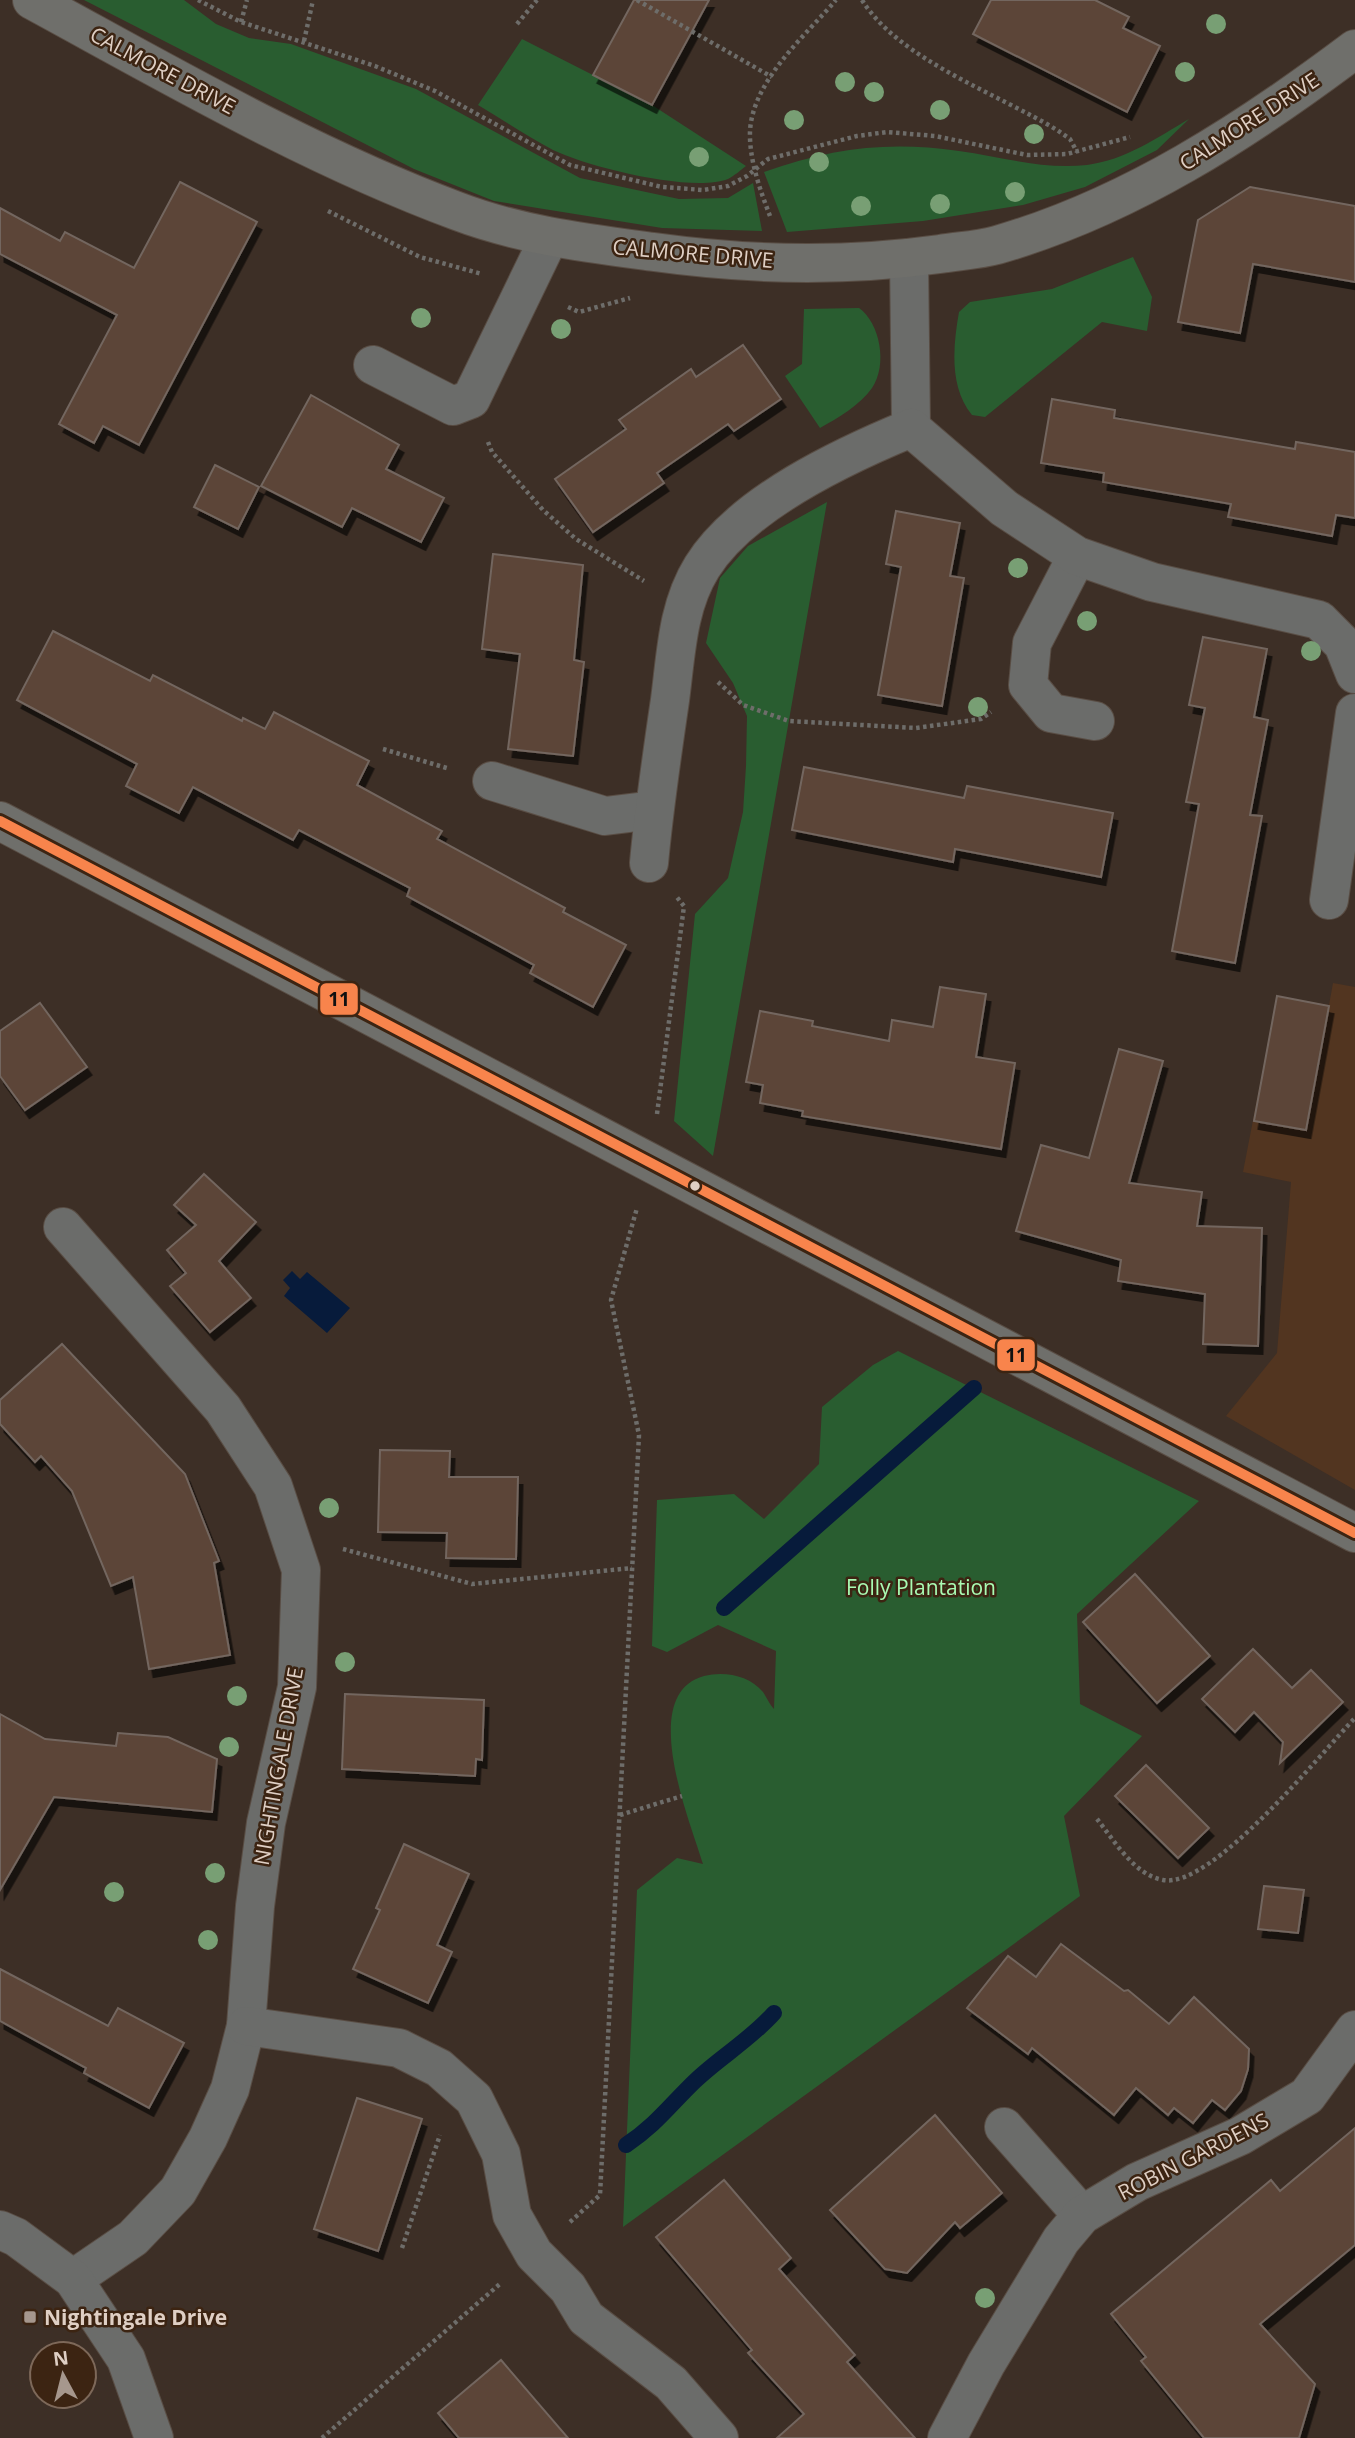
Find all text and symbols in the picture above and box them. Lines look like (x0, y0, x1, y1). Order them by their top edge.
street label: CALMORE DRIVE (85, 20, 241, 120)
street label: CALMORE DRIVE (1174, 65, 1324, 177)
street label: CALMORE DRIVE (612, 232, 774, 274)
line badge: 11 (319, 982, 359, 1016)
text: 11 (328, 986, 350, 1012)
unlabelled marker (688, 1179, 702, 1193)
line badge: 11 (996, 1338, 1036, 1372)
text: 11 (1005, 1342, 1027, 1368)
park label: Folly Plantation (846, 1573, 996, 1601)
street label: NIGHTINGALE DRIVE (247, 1665, 309, 1867)
street label: ROBIN GARDENS (1113, 2106, 1273, 2206)
place label: Nightingale Drive (44, 2303, 227, 2331)
marker: Nightingale Drive (22, 2309, 38, 2325)
north arrow (28, 2340, 98, 2410)
text: N (52, 2344, 70, 2372)

